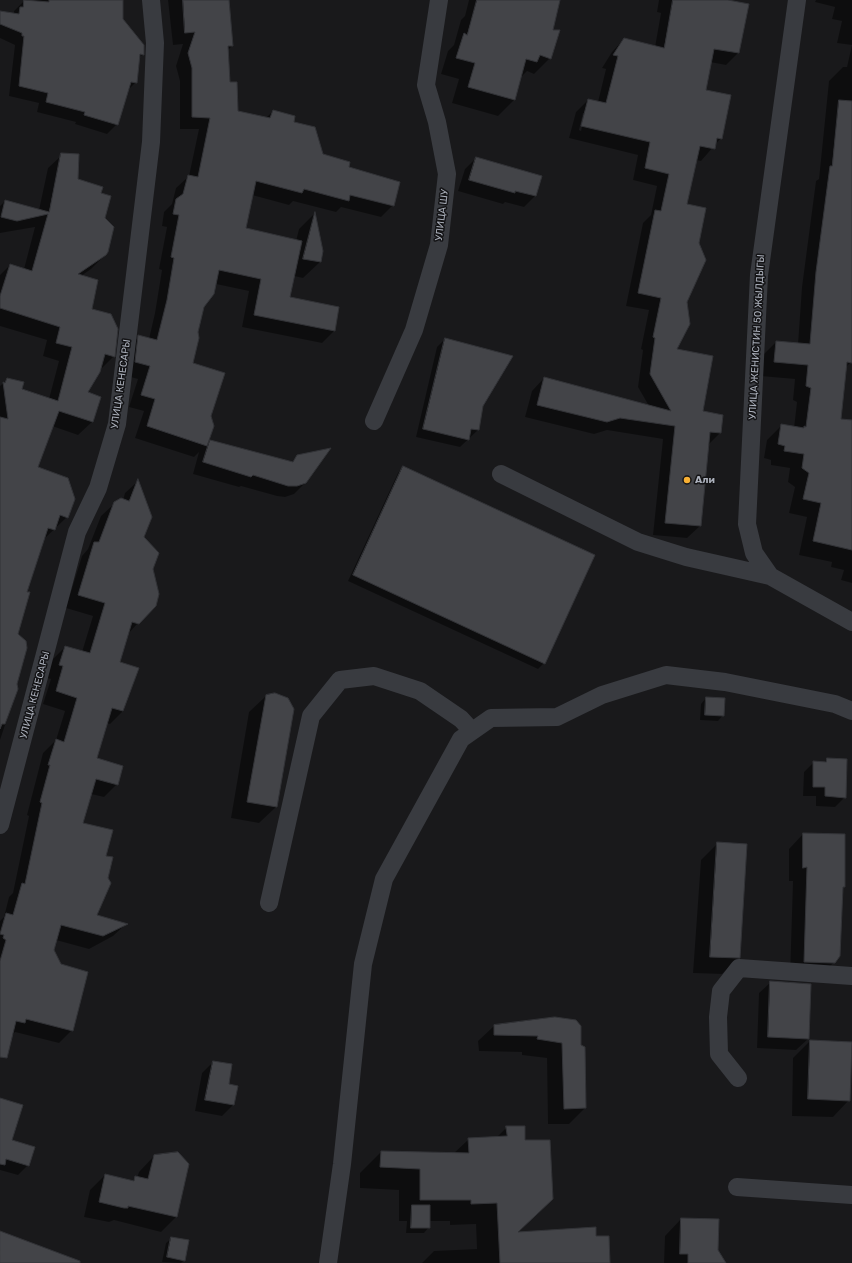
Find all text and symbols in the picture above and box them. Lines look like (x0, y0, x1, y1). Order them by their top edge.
street label: УЛИЦА ШУ (433, 188, 451, 242)
street label: УЛИЦА ЖЕНИСТИН 50 ЖЫЛДЫГЫ (747, 254, 767, 420)
street label: УЛИЦА КЕНЕСАРЫ (109, 339, 133, 429)
place label: Али (695, 474, 715, 486)
marker: Али (682, 475, 692, 485)
street label: УЛИЦА КЕНЕСАРЫ (18, 650, 52, 740)

